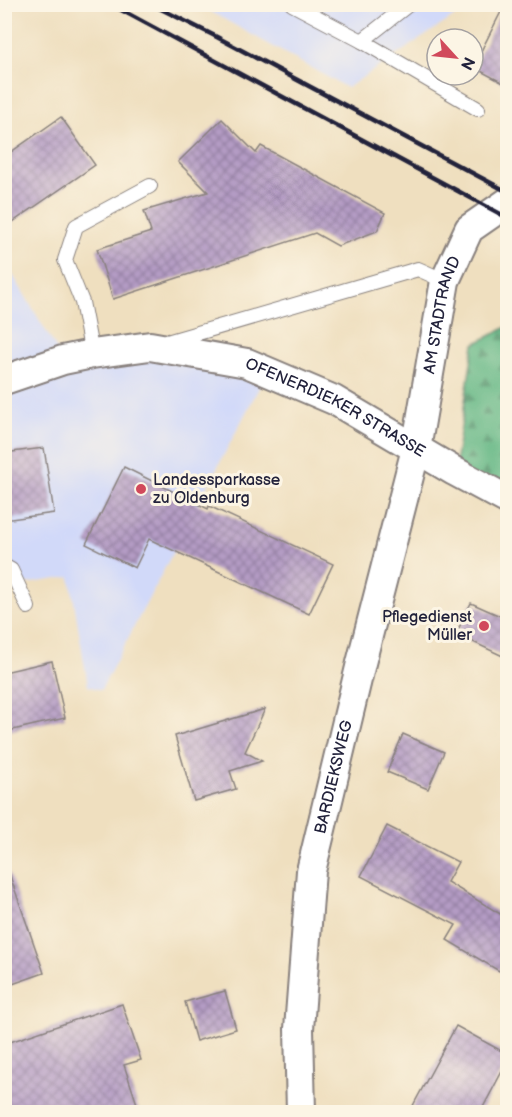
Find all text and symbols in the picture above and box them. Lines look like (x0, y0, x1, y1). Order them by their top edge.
north arrow (425, 27, 485, 87)
text: N (456, 53, 478, 73)
street label: AM STADTRAND (420, 253, 465, 375)
street label: OFENERDIEKER STRASSE (242, 354, 429, 461)
place label: Landessparkasse zu Oldenburg (153, 471, 281, 508)
marker: Landessparkasse zu Oldenburg (134, 482, 148, 496)
place label: Pflegedienst Müller (382, 608, 472, 645)
marker: Pflegedienst Müller (477, 619, 491, 633)
street label: BARDIEKSWEG (311, 718, 356, 836)

